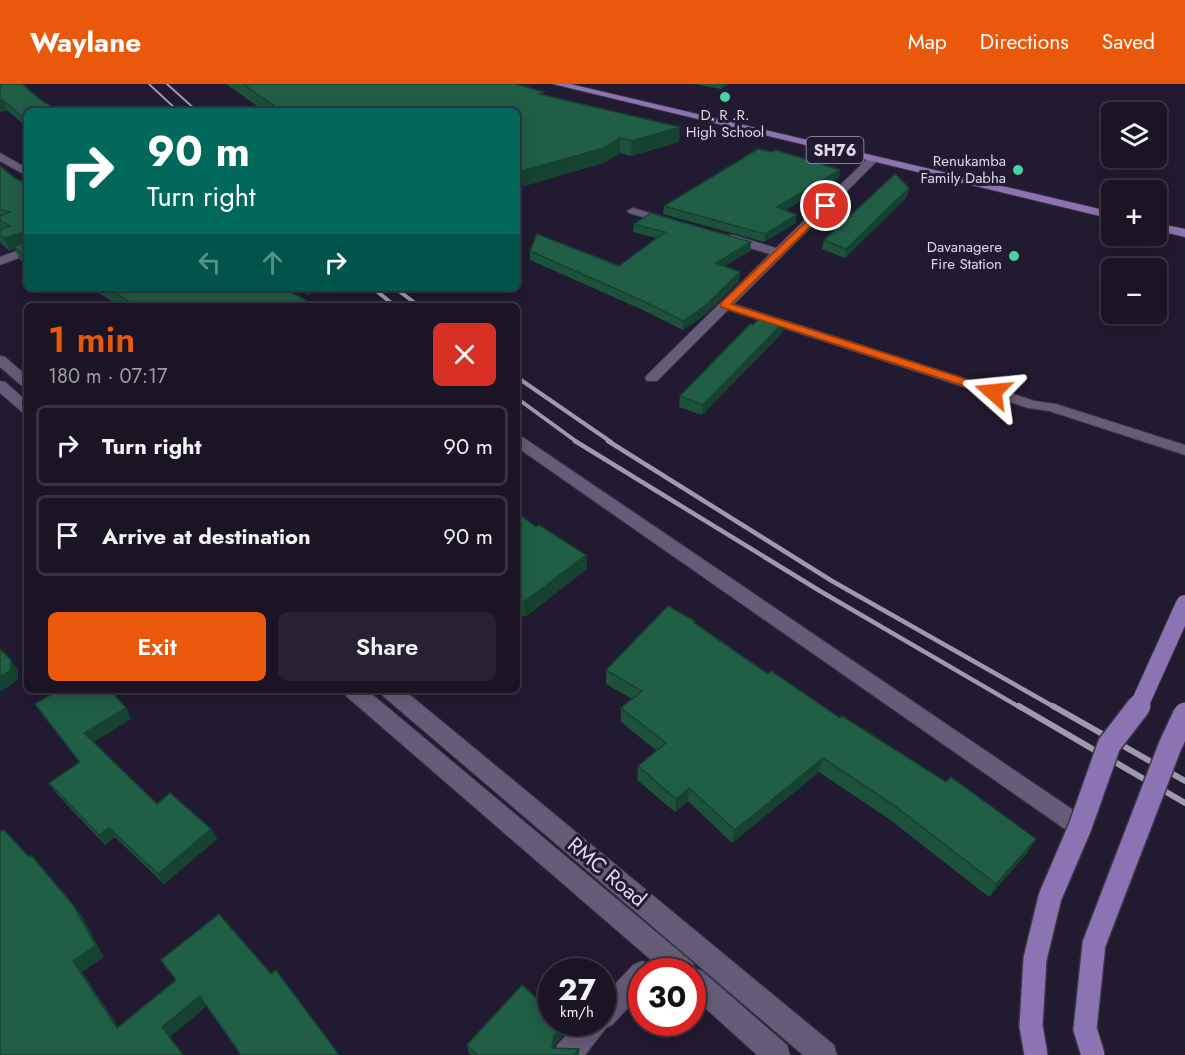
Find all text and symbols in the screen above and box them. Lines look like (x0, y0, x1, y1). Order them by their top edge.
text: Waylane (30, 22, 141, 63)
text: Map (908, 27, 947, 57)
text: Directions (980, 27, 1069, 57)
text: Saved (1102, 27, 1155, 57)
marker: D. R .R. High School (718, 90, 732, 104)
map controls (1101, 102, 1167, 324)
button: layers (1101, 102, 1167, 168)
place label: D. R .R. High School (686, 104, 764, 143)
text: 90 m (147, 121, 250, 182)
icon: right (48, 132, 126, 210)
road number: SH76 (806, 137, 864, 163)
place label: Renukamba Family Dabha (921, 150, 1006, 189)
marker: Renukamba Family Dabha (1011, 163, 1025, 177)
text: Turn right (147, 177, 255, 216)
pin (800, 180, 851, 231)
button: + (1101, 180, 1167, 246)
icon: arrive (809, 189, 842, 222)
place label: Davanagere Fire Station (927, 236, 1002, 275)
icon: left (193, 246, 226, 279)
icon: ahead (256, 246, 289, 279)
icon: right (319, 246, 352, 279)
marker: Davanagere Fire Station (1007, 249, 1021, 263)
button: − (1101, 258, 1167, 324)
text: 1 min (48, 313, 135, 365)
button: close (433, 323, 496, 386)
position arrow (961, 360, 1025, 424)
text: 180 m · 07:17 (48, 362, 168, 391)
icon: right (51, 429, 84, 462)
text: Turn right (102, 430, 202, 462)
text: 90 m (443, 430, 493, 462)
icon: arrive (51, 519, 84, 552)
text: Arrive at destination (102, 520, 311, 552)
text: 90 m (443, 520, 493, 552)
button: Exit (48, 612, 266, 681)
button: Share (278, 612, 496, 681)
street label: RMC Road (561, 830, 653, 914)
speed limit sign: 30 (628, 958, 706, 1036)
text: 27 (558, 968, 596, 1011)
text: km/h (560, 1001, 594, 1023)

